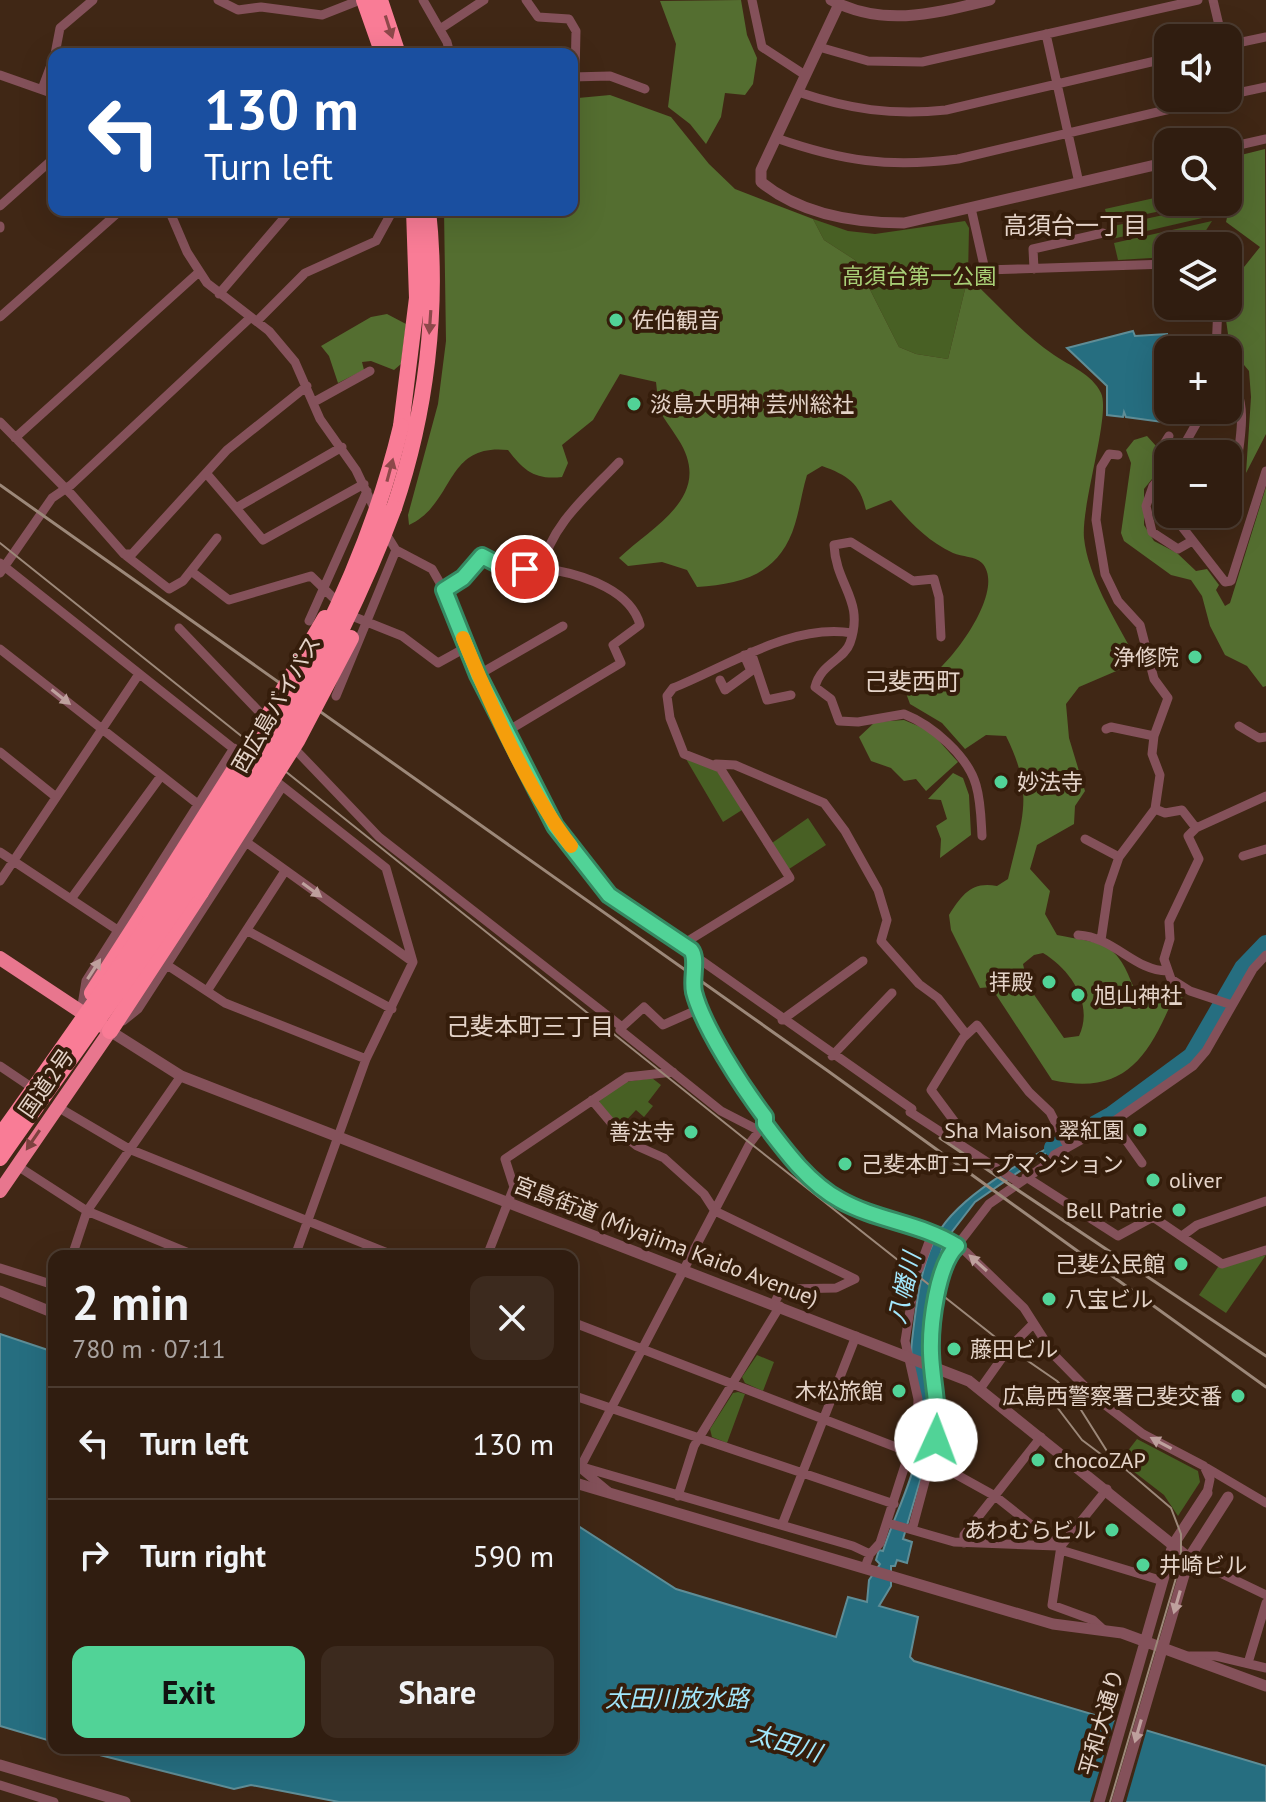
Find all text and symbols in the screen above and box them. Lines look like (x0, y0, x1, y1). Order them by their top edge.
one-way arrow (383, 15, 396, 39)
map controls (1154, 24, 1242, 528)
button: sound (1154, 24, 1242, 112)
text: 130 m (204, 73, 359, 145)
icon: left (72, 80, 176, 184)
button: search (1154, 128, 1242, 216)
text: Turn left (204, 143, 333, 190)
district label: 高須台一丁目 (1003, 210, 1147, 241)
button: layers (1154, 232, 1242, 320)
park label: 高須台第一公園 (842, 262, 996, 290)
place label: 佐伯観音 (632, 306, 720, 334)
one-way arrow (423, 310, 436, 335)
marker: 佐伯観音 (607, 311, 625, 329)
button: + (1154, 336, 1242, 424)
place label: 淡島大明神 芸州総社 (650, 390, 854, 418)
marker: 淡島大明神 芸州総社 (625, 395, 643, 413)
button: − (1154, 440, 1242, 528)
one-way arrow (385, 458, 397, 483)
pin (491, 535, 559, 603)
icon: arrive (503, 547, 547, 591)
street label: 西広島バイパス (225, 631, 327, 777)
place label: 浄修院 (1113, 643, 1179, 671)
marker: 浄修院 (1186, 648, 1204, 666)
district label: 己斐西町 (864, 666, 960, 697)
one-way arrow (51, 689, 71, 705)
place label: 妙法寺 (1017, 768, 1083, 796)
marker: 妙法寺 (992, 773, 1010, 791)
one-way arrow (301, 881, 322, 897)
one-way arrow (86, 958, 101, 980)
place label: 拝殿 (989, 968, 1033, 996)
marker: 拝殿 (1040, 973, 1058, 991)
place label: 旭山神社 (1094, 981, 1182, 1009)
marker: 旭山神社 (1069, 986, 1087, 1004)
district label: 己斐本町三丁目 (446, 1011, 614, 1042)
street label: 国道2号 (12, 1043, 80, 1123)
place label: Sha Maison 翠紅園 (944, 1116, 1124, 1144)
place label: 善法寺 (609, 1118, 675, 1146)
marker: Sha Maison 翠紅園 (1131, 1121, 1149, 1139)
marker: 善法寺 (682, 1123, 700, 1141)
one-way arrow (26, 1130, 41, 1151)
place label: 己斐本町コープマンション (861, 1150, 1124, 1178)
marker: 己斐本町コープマンション (836, 1155, 854, 1173)
place label: oliver (1169, 1166, 1223, 1194)
street label: 宮島街道 (Miyajima Kaido Avenue) (510, 1170, 822, 1312)
marker: oliver (1144, 1171, 1162, 1189)
place label: Bell Patrie (1066, 1196, 1163, 1224)
marker: Bell Patrie (1170, 1201, 1188, 1219)
water label: 八幡川 (881, 1247, 928, 1327)
place label: 己斐公民館 (1055, 1250, 1165, 1278)
one-way arrow (969, 1254, 988, 1272)
marker: 己斐公民館 (1172, 1255, 1190, 1273)
text: 2 min (72, 1271, 189, 1333)
button: close (470, 1276, 554, 1360)
place label: 八宝ビル (1065, 1285, 1153, 1313)
marker: 八宝ビル (1040, 1290, 1058, 1308)
text: 780 m · 07:11 (72, 1332, 226, 1365)
place label: 藤田ビル (970, 1335, 1058, 1363)
marker: 藤田ビル (945, 1340, 963, 1358)
place label: 木松旅館 (795, 1377, 883, 1405)
marker: 木松旅館 (890, 1382, 908, 1400)
place label: 広島西警察署己斐交番 (1002, 1382, 1222, 1410)
marker: 広島西警察署己斐交番 (1229, 1387, 1247, 1405)
position arrow (894, 1398, 978, 1482)
icon: left (72, 1421, 116, 1465)
text: Turn left (140, 1424, 248, 1463)
text: 130 m (473, 1424, 554, 1463)
one-way arrow (1150, 1436, 1172, 1450)
place label: chocoZAP (1054, 1446, 1146, 1474)
marker: chocoZAP (1029, 1451, 1047, 1469)
place label: あわむらビル (964, 1516, 1096, 1544)
marker: あわむらビル (1103, 1521, 1121, 1539)
icon: right (72, 1533, 116, 1577)
text: Turn right (140, 1536, 266, 1575)
text: 590 m (473, 1536, 554, 1575)
place label: 井崎ビル (1159, 1551, 1247, 1579)
marker: 井崎ビル (1134, 1556, 1152, 1574)
one-way arrow (1170, 1590, 1182, 1615)
button: Exit (72, 1646, 305, 1738)
button: Share (321, 1646, 554, 1738)
street label: 平和大通り (1072, 1665, 1130, 1779)
water label: 太田川放水路 (605, 1683, 751, 1714)
water label: 太田川 (747, 1718, 828, 1769)
one-way arrow (1131, 1719, 1144, 1743)

